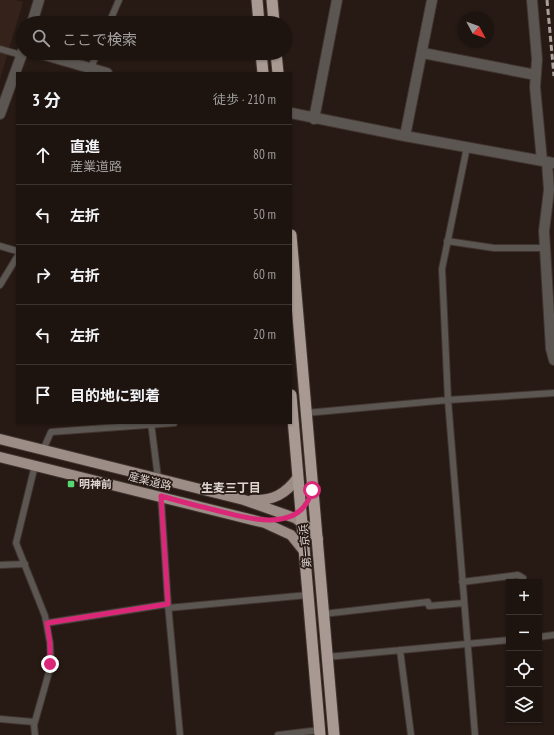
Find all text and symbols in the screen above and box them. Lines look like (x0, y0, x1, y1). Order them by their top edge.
north arrow (458, 12, 494, 48)
search box (16, 16, 292, 60)
icon: search (30, 27, 52, 49)
text: ここで検索 (62, 30, 137, 49)
text: 3 分 (32, 89, 61, 111)
text: 徒歩 · 210 m (213, 91, 276, 108)
text: 直進 (70, 137, 100, 156)
icon: ahead (32, 144, 54, 166)
text: 80 m (253, 146, 276, 163)
text: 産業道路 (70, 158, 122, 175)
icon: left (32, 204, 54, 226)
text: 左折 (70, 206, 100, 225)
text: 50 m (253, 206, 276, 223)
icon: right (32, 264, 54, 286)
text: 右折 (70, 266, 100, 285)
text: 60 m (253, 266, 276, 283)
icon: left (32, 324, 54, 346)
text: 左折 (70, 326, 100, 345)
text: 20 m (253, 326, 276, 343)
icon: arrive (32, 384, 54, 406)
text: 目的地に到着 (70, 386, 160, 405)
street label: 産業道路 (127, 469, 173, 493)
place label: 明神前 (79, 477, 112, 491)
marker: 明神前 (66, 479, 76, 489)
district label: 生麦三丁目 (201, 480, 261, 495)
route start (303, 481, 321, 499)
street label: 第一京浜 (296, 523, 314, 569)
map controls (506, 579, 542, 723)
button: + (506, 579, 542, 615)
button: − (506, 615, 542, 651)
button: locate (506, 651, 542, 687)
route end (41, 655, 59, 673)
button: layers (506, 687, 542, 723)

